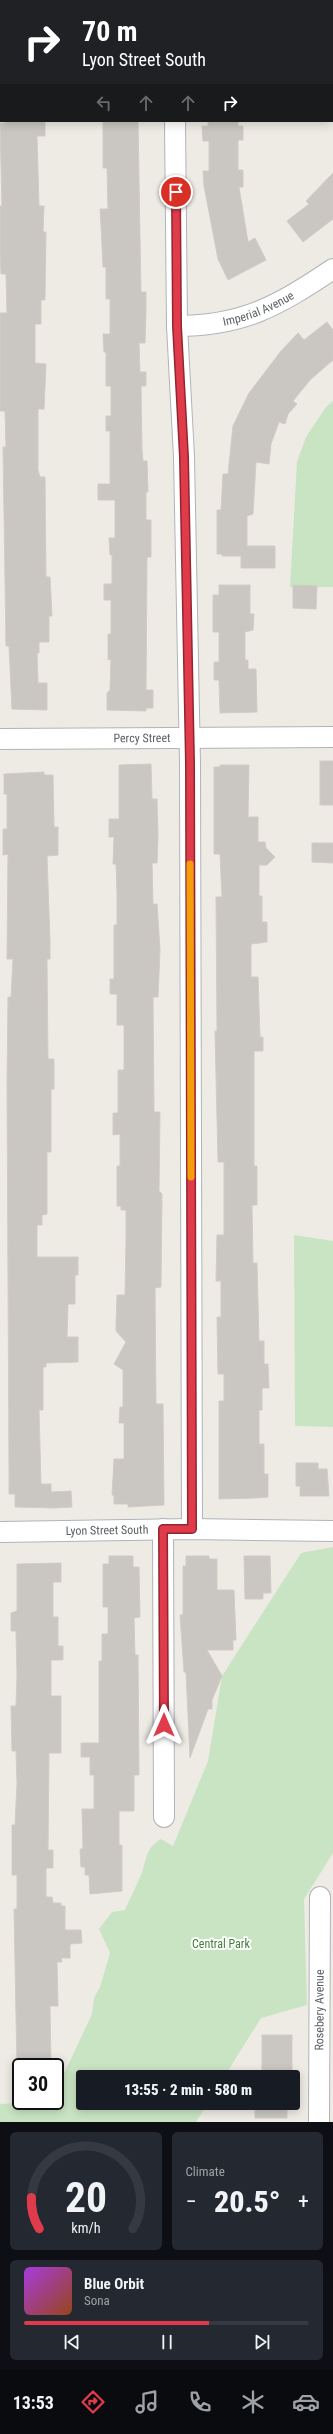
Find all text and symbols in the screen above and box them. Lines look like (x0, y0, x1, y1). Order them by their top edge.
text: 70 m (82, 15, 138, 48)
icon: right (16, 16, 68, 68)
text: Lyon Street South (82, 49, 206, 70)
icon: left (93, 92, 115, 114)
icon: ahead (135, 92, 157, 114)
icon: ahead (177, 92, 199, 114)
icon: right (219, 92, 241, 114)
pin (159, 175, 193, 209)
icon: arrive (165, 181, 187, 203)
street label: Imperial Avenue (222, 288, 297, 329)
street label: Percy Street (113, 731, 171, 745)
street label: Lyon Street South (65, 1523, 149, 1538)
position arrow (143, 1704, 185, 1746)
park label: Central Park (192, 1937, 251, 1951)
street label: Rosebery Avenue (312, 1969, 327, 2051)
speed limit sign: 30 (12, 2058, 64, 2110)
text: 13:55 · 2 min · 580 m (124, 2081, 252, 2099)
text: Climate (186, 2164, 225, 2179)
text: 20 (65, 2173, 107, 2222)
text: 20.5° (214, 2184, 281, 2219)
text: − (186, 2189, 197, 2214)
text: + (298, 2189, 309, 2214)
text: km/h (71, 2220, 100, 2236)
text: Blue Orbit (84, 2275, 144, 2293)
text: Sona (84, 2293, 110, 2308)
icon: previous (61, 2331, 83, 2353)
icon: pause (156, 2331, 178, 2353)
icon: next (251, 2331, 273, 2353)
icon: directions (79, 2388, 107, 2416)
icon: music (133, 2388, 161, 2416)
icon: phone (186, 2388, 214, 2416)
icon: climate (239, 2388, 267, 2416)
icon: car (292, 2388, 320, 2416)
text: 13:53 (13, 2392, 54, 2413)

